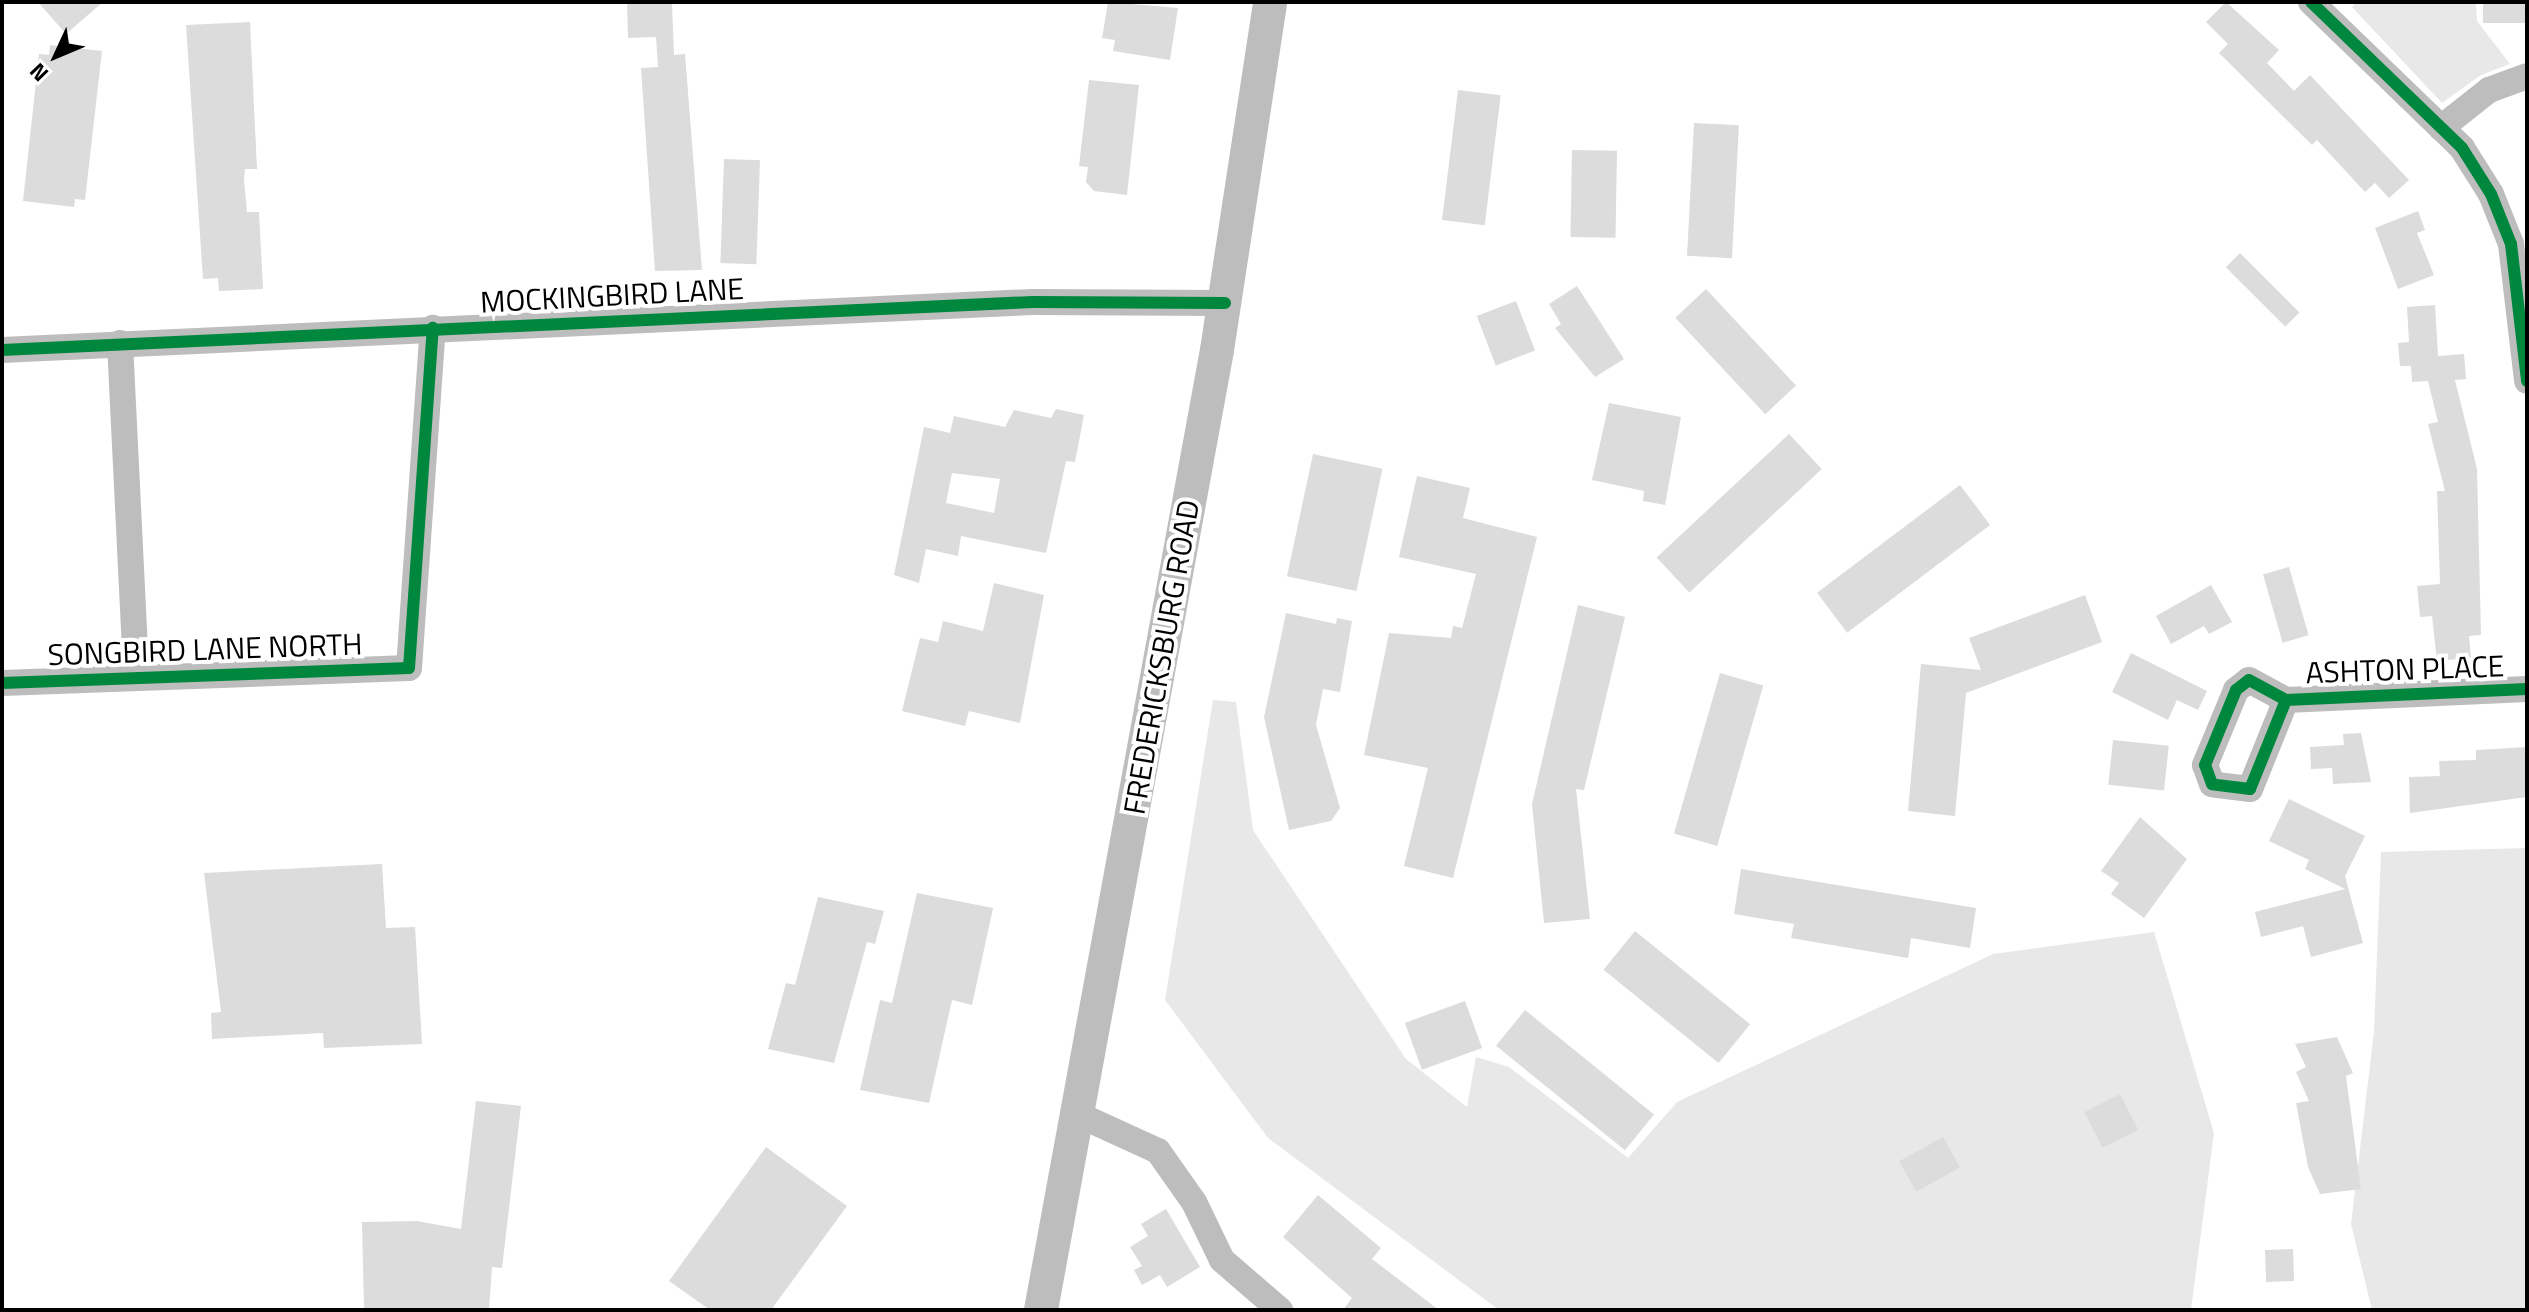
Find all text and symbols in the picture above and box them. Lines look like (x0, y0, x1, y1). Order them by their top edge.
north arrow (16, 16, 96, 96)
text: N (21, 55, 56, 90)
street label: MOCKINGBIRD LANE (479, 270, 745, 320)
street label: FREDERICKSBURG ROAD (1116, 497, 1206, 817)
street label: SONGBIRD LANE NORTH (47, 626, 363, 672)
street label: ASHTON PLACE (2305, 648, 2505, 690)

